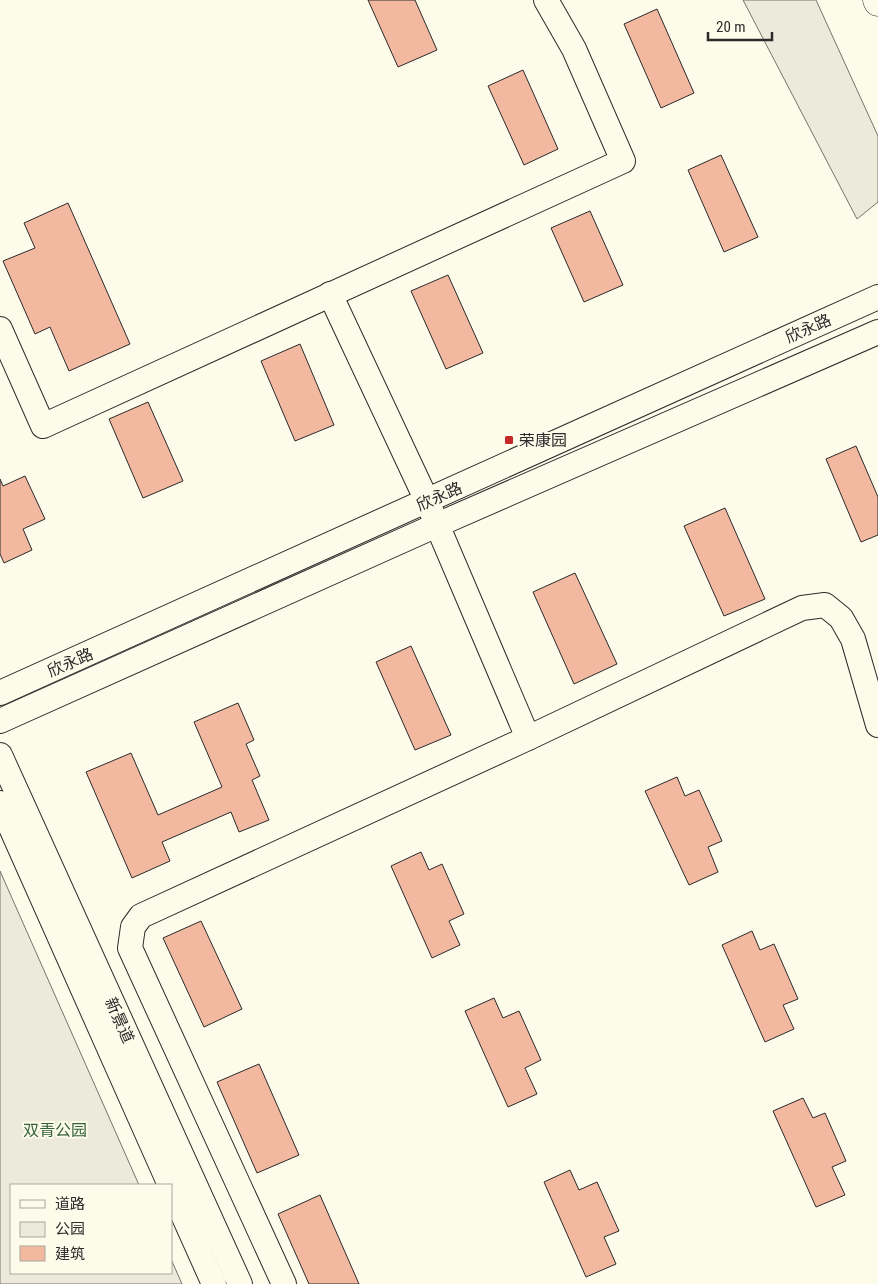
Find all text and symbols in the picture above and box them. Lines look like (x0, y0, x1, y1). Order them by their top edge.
scale bar (708, 10, 772, 42)
text: 20 m (716, 18, 746, 36)
street label: 欣永路 (782, 310, 834, 347)
place label: 荣康园 (519, 431, 567, 450)
marker: 荣康园 (503, 434, 515, 446)
street label: 欣永路 (413, 478, 465, 515)
street label: 欣永路 (44, 644, 96, 681)
street label: 新景道 (101, 994, 138, 1046)
park label: 双青公园 (23, 1121, 87, 1140)
legend (10, 1184, 172, 1274)
text: 道路 (55, 1195, 85, 1213)
text: 公园 (55, 1220, 85, 1238)
text: 建筑 (55, 1245, 85, 1263)

